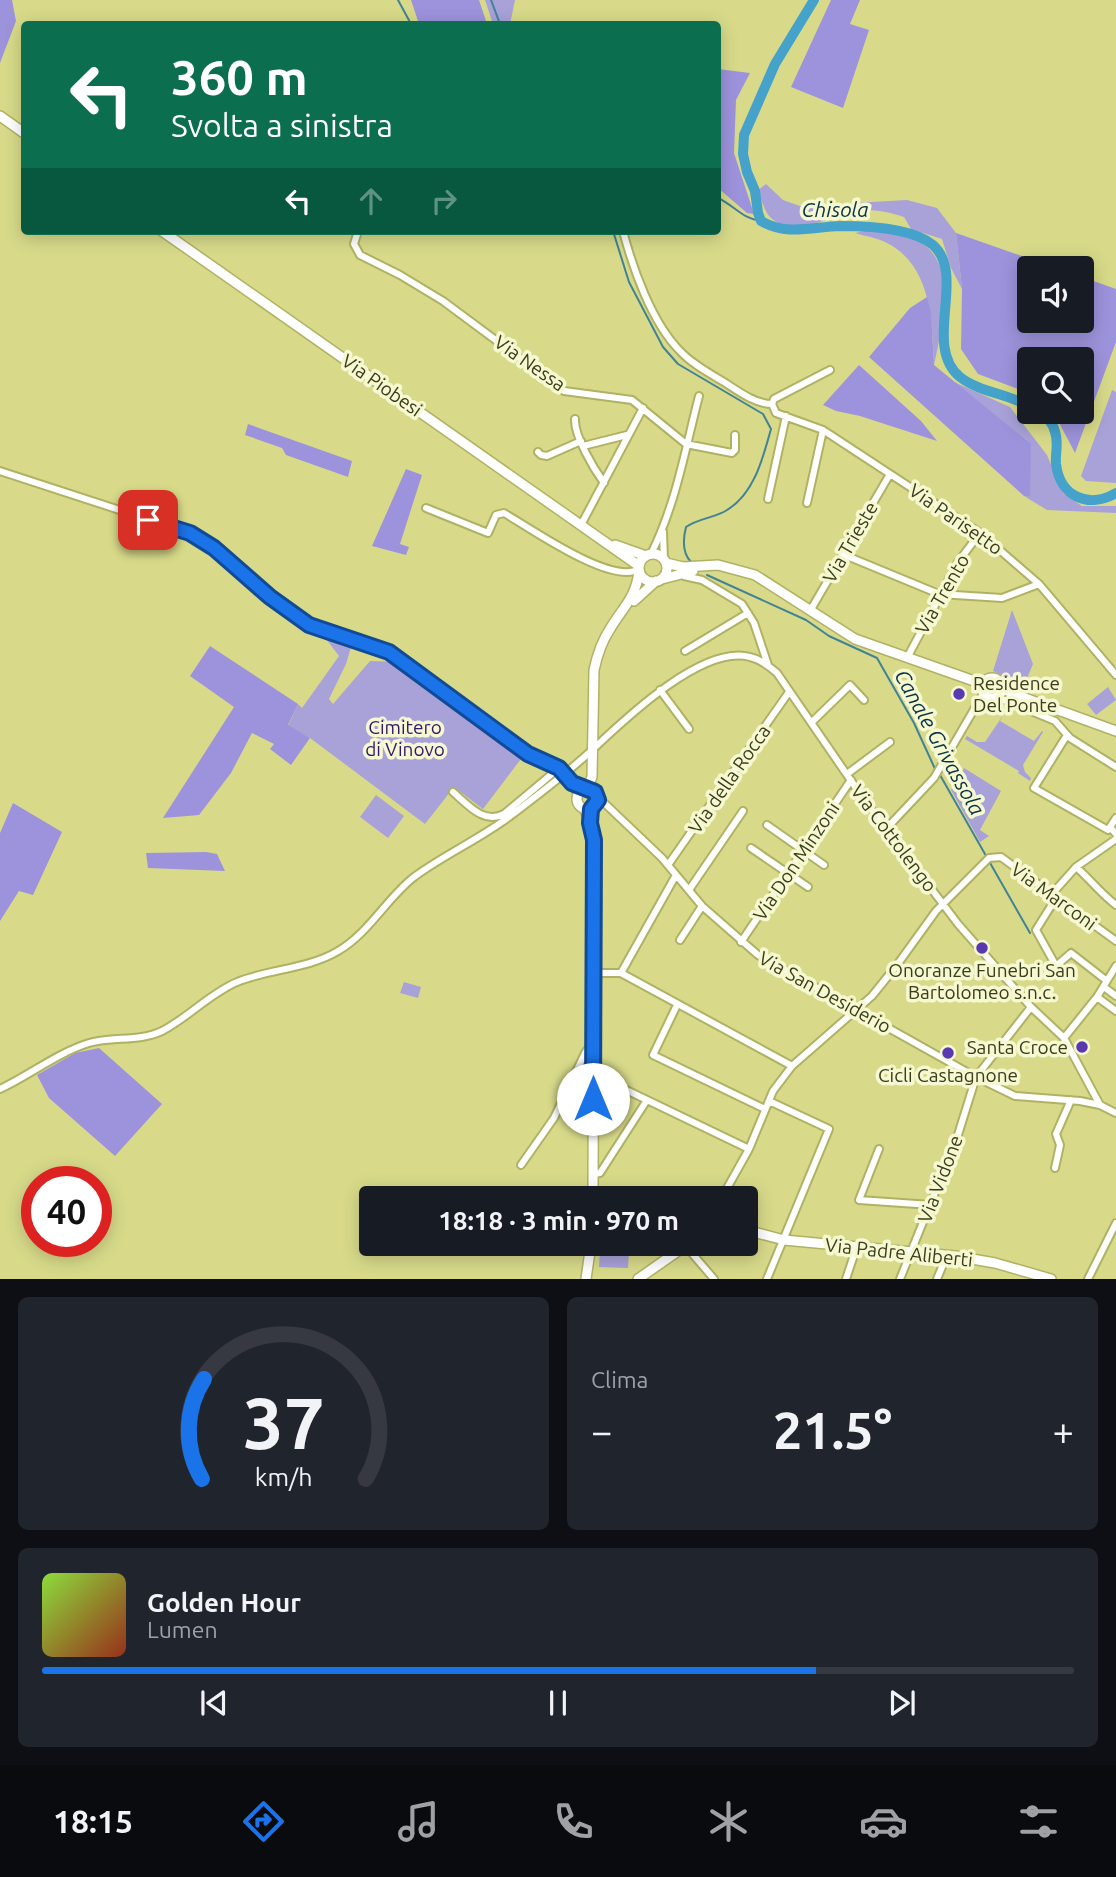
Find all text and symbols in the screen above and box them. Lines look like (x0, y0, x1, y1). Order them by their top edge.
icon: left (56, 49, 147, 140)
text: 360 m (171, 49, 308, 104)
text: Svolta a sinistra (171, 107, 393, 143)
icon: left (279, 182, 317, 220)
icon: ahead (352, 182, 390, 220)
icon: right (425, 182, 463, 220)
water label: Chisola (801, 197, 869, 221)
map controls (1017, 256, 1094, 424)
button: sound (1017, 256, 1094, 333)
street label: Via Nessa (490, 331, 570, 395)
button: search (1017, 347, 1094, 424)
street label: Via Piobesi (338, 349, 426, 421)
street label: Via Parisetto (905, 479, 1007, 559)
pin (118, 490, 178, 550)
street label: Via Trieste (818, 498, 882, 586)
icon: arrive (129, 501, 167, 539)
street label: Via Trento (910, 550, 974, 638)
water label: Canale Grivassola (890, 665, 990, 819)
place label: Residence Del Ponte (973, 672, 1060, 716)
marker: Residence Del Ponte (951, 686, 967, 702)
park label: Cimitero di Vinovo (365, 716, 445, 760)
street label: Via della Rocca (683, 721, 775, 837)
street label: Via Cottolengo (847, 780, 941, 896)
street label: Via Don Minzoni (748, 798, 844, 924)
street label: Via Marconi (1007, 858, 1101, 934)
marker: Onoranze Funebri San Bartolomeo s.n.c. (974, 940, 990, 956)
street label: Via San Desiderio (755, 947, 895, 1037)
place label: Onoranze Funebri San Bartolomeo s.n.c. (888, 959, 1076, 1003)
place label: Santa Croce (967, 1036, 1068, 1058)
marker: Santa Croce (1074, 1039, 1090, 1055)
marker: Cicli Castagnone (940, 1045, 956, 1061)
position arrow (556, 1062, 630, 1136)
place label: Cicli Castagnone (878, 1064, 1018, 1086)
street label: Via Vidone (913, 1132, 967, 1226)
speed limit sign: 40 (21, 1166, 112, 1257)
text: 18:18 · 3 min · 970 m (438, 1206, 679, 1235)
street label: Via Padre Aliberti (824, 1233, 974, 1271)
text: Clima (591, 1367, 648, 1392)
text: 37 (242, 1382, 325, 1464)
text: 21.5° (773, 1401, 892, 1459)
text: − (591, 1410, 612, 1452)
text: + (1053, 1410, 1074, 1452)
text: km/h (255, 1463, 312, 1491)
text: Golden Hour (147, 1588, 301, 1617)
text: Lumen (147, 1617, 218, 1642)
icon: previous (195, 1684, 233, 1722)
icon: pause (539, 1684, 577, 1722)
icon: next (883, 1684, 921, 1722)
icon: directions (239, 1797, 288, 1846)
icon: music (394, 1797, 443, 1846)
icon: phone (549, 1797, 598, 1846)
icon: climate (704, 1797, 753, 1846)
icon: car (859, 1797, 908, 1846)
icon: filters (1014, 1797, 1063, 1846)
text: 18:15 (53, 1803, 133, 1839)

